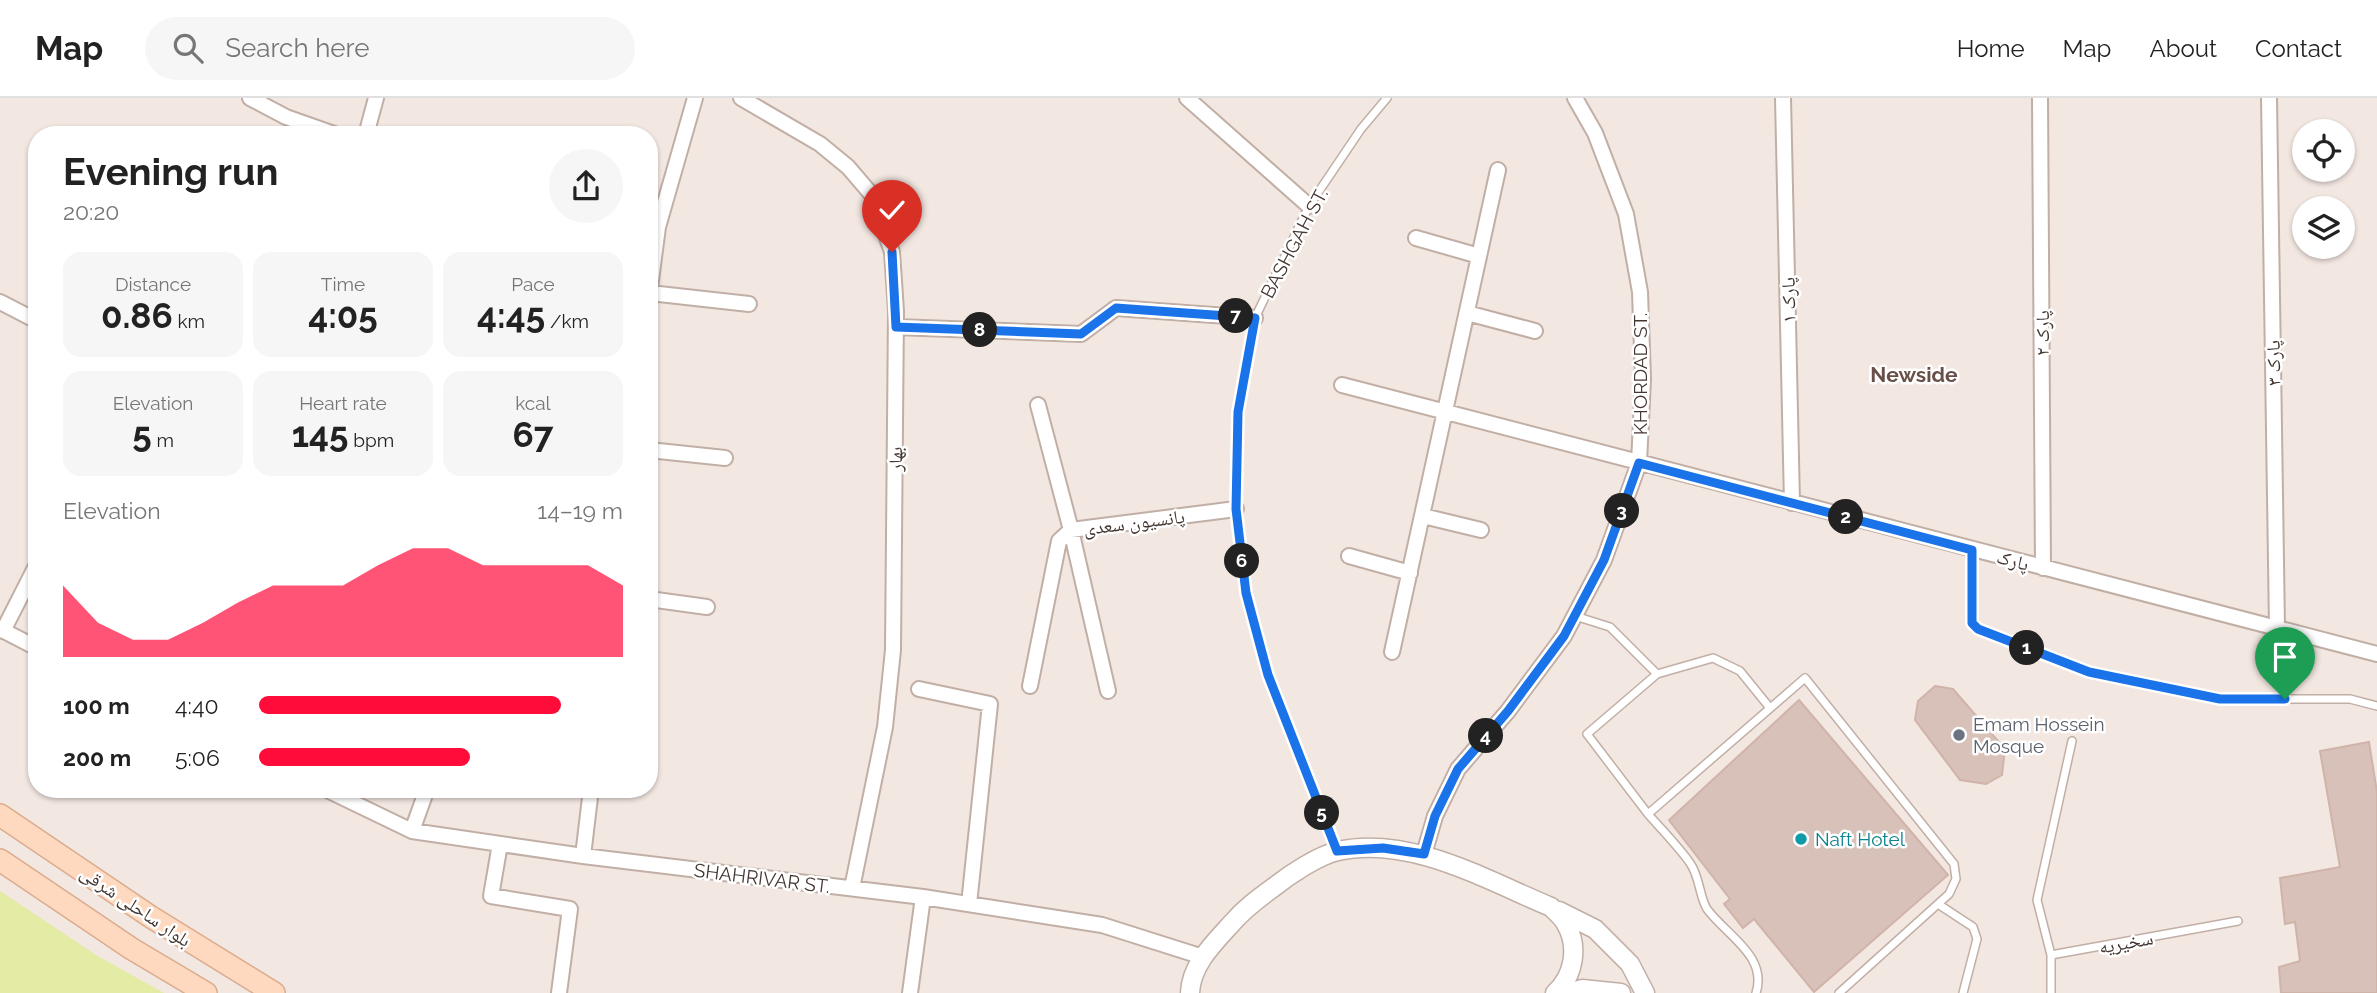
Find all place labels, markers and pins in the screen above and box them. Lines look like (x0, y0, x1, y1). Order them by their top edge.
pin (862, 180, 922, 252)
pin: 7 (1218, 298, 1254, 333)
pin: 8 (962, 313, 998, 348)
pin: 3 (1604, 494, 1640, 528)
pin: 2 (1828, 500, 1864, 534)
pin: 6 (1224, 544, 1260, 578)
pin (2255, 627, 2315, 699)
pin: 1 (2010, 630, 2044, 666)
place label: Emam Hossein Mosque (1973, 713, 2105, 757)
pin: 4 (1468, 718, 1504, 754)
marker: Emam Hossein Mosque (1951, 727, 1967, 743)
pin: 5 (1304, 796, 1340, 830)
place label: Naft Hotel (1815, 828, 1906, 850)
marker: Naft Hotel (1793, 831, 1809, 847)

